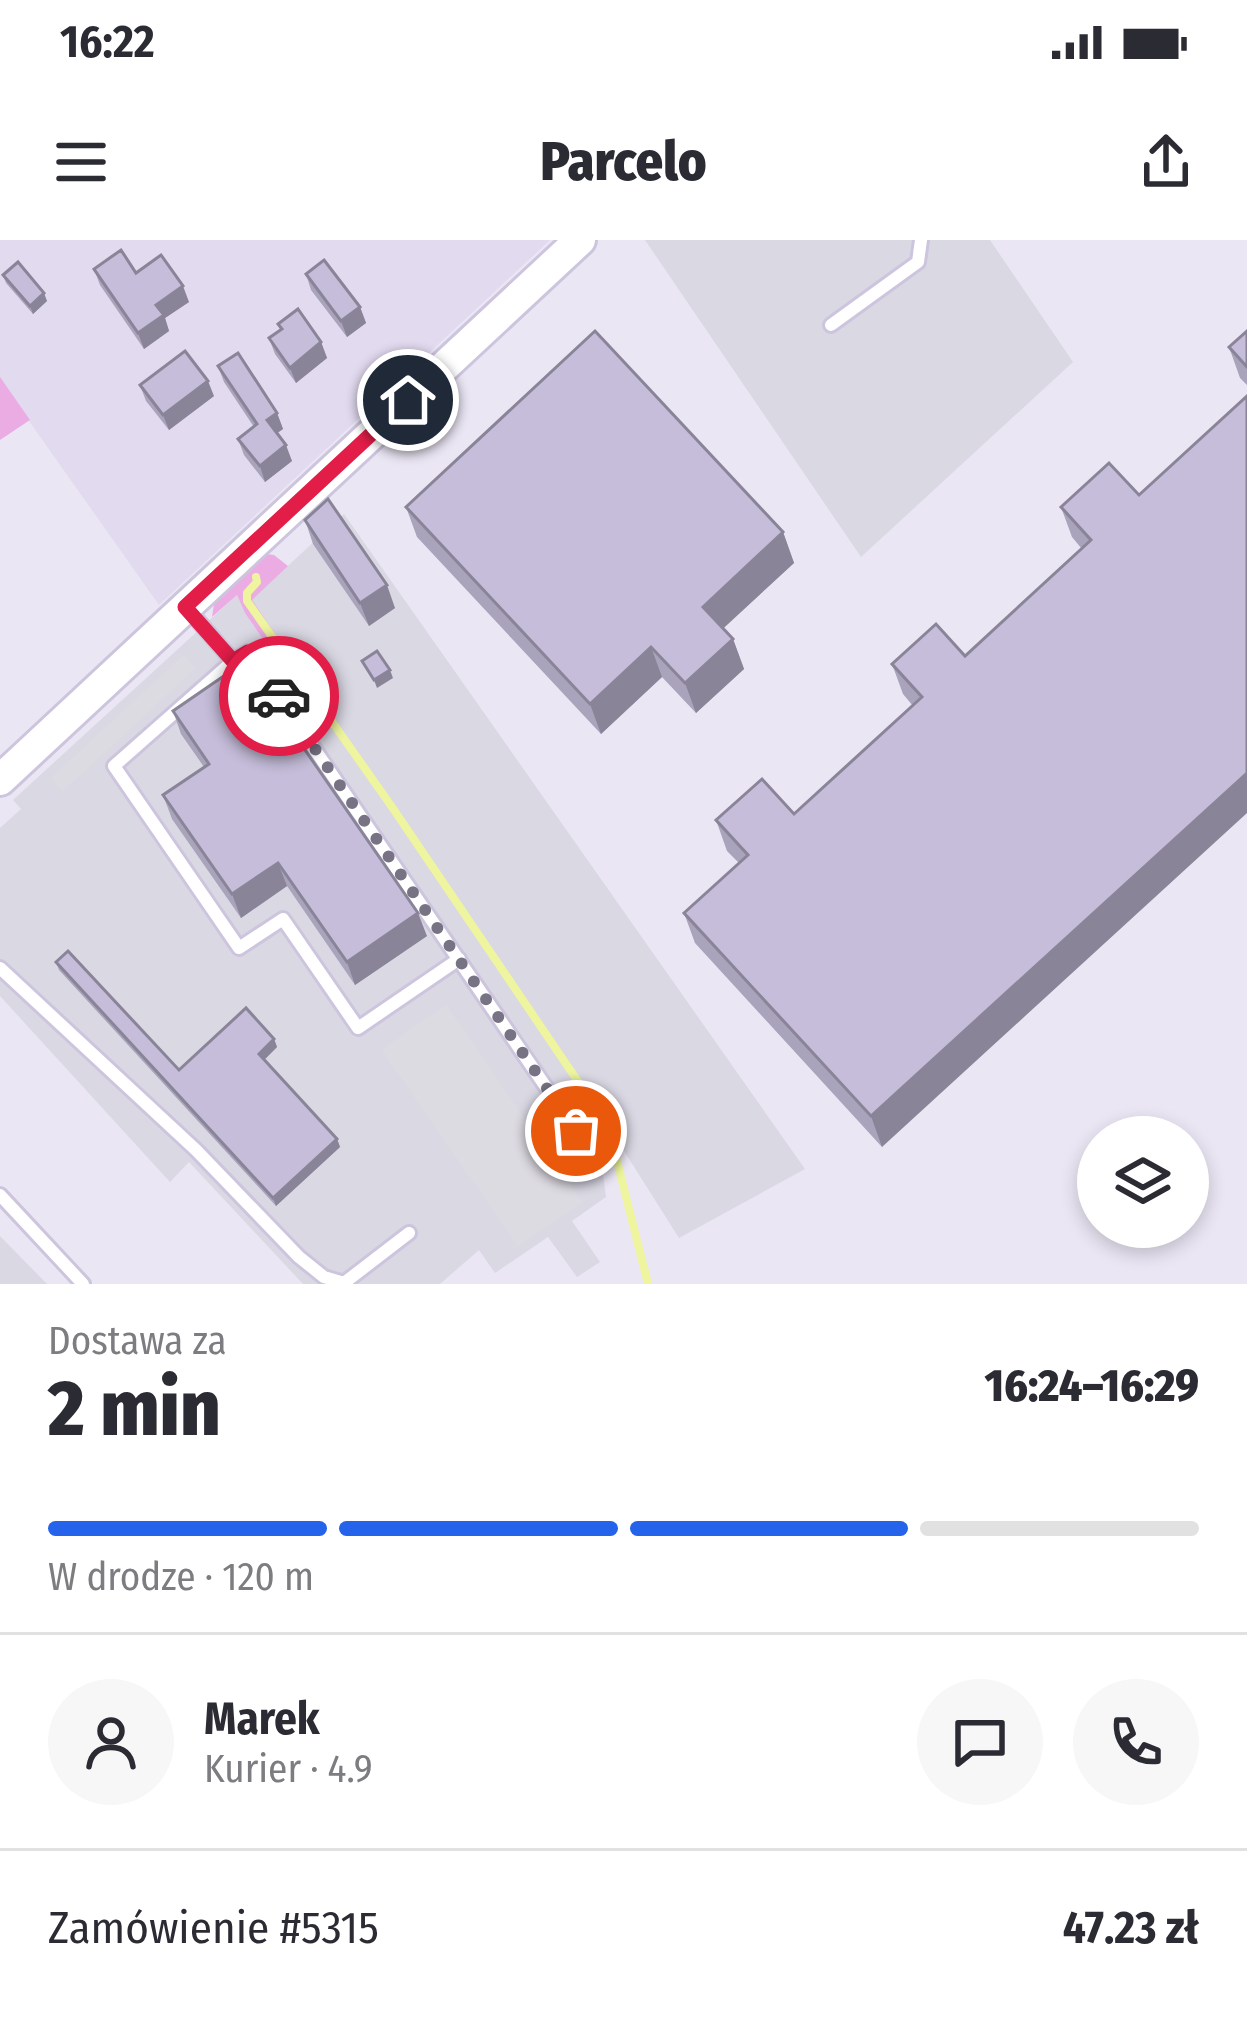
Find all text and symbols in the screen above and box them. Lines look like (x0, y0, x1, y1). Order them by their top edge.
text: 16:22 (60, 15, 155, 69)
icon: menu (48, 129, 114, 195)
icon: share (1133, 129, 1199, 195)
text: Parcelo (540, 130, 707, 194)
pin (357, 349, 459, 451)
icon: home (375, 367, 441, 433)
courier (219, 636, 339, 756)
icon: car (246, 663, 312, 729)
pin (525, 1080, 627, 1182)
icon: bag (543, 1098, 609, 1164)
map controls (1077, 1116, 1209, 1248)
button: layers (1077, 1116, 1209, 1248)
text: Dostawa za (48, 1318, 227, 1364)
text: 16:24–16:29 (985, 1359, 1199, 1413)
text: 2 min (48, 1362, 221, 1456)
text: W drodze · 120 m (48, 1554, 314, 1600)
button: person (48, 1679, 174, 1805)
button: chat (917, 1679, 1043, 1805)
button: phone (1073, 1679, 1199, 1805)
text: Marek (204, 1692, 320, 1746)
text: Kurier · 4.9 (204, 1746, 373, 1792)
text: Zamówienie #5315 (48, 1901, 379, 1955)
text: 47.23 zł (1063, 1901, 1199, 1955)

